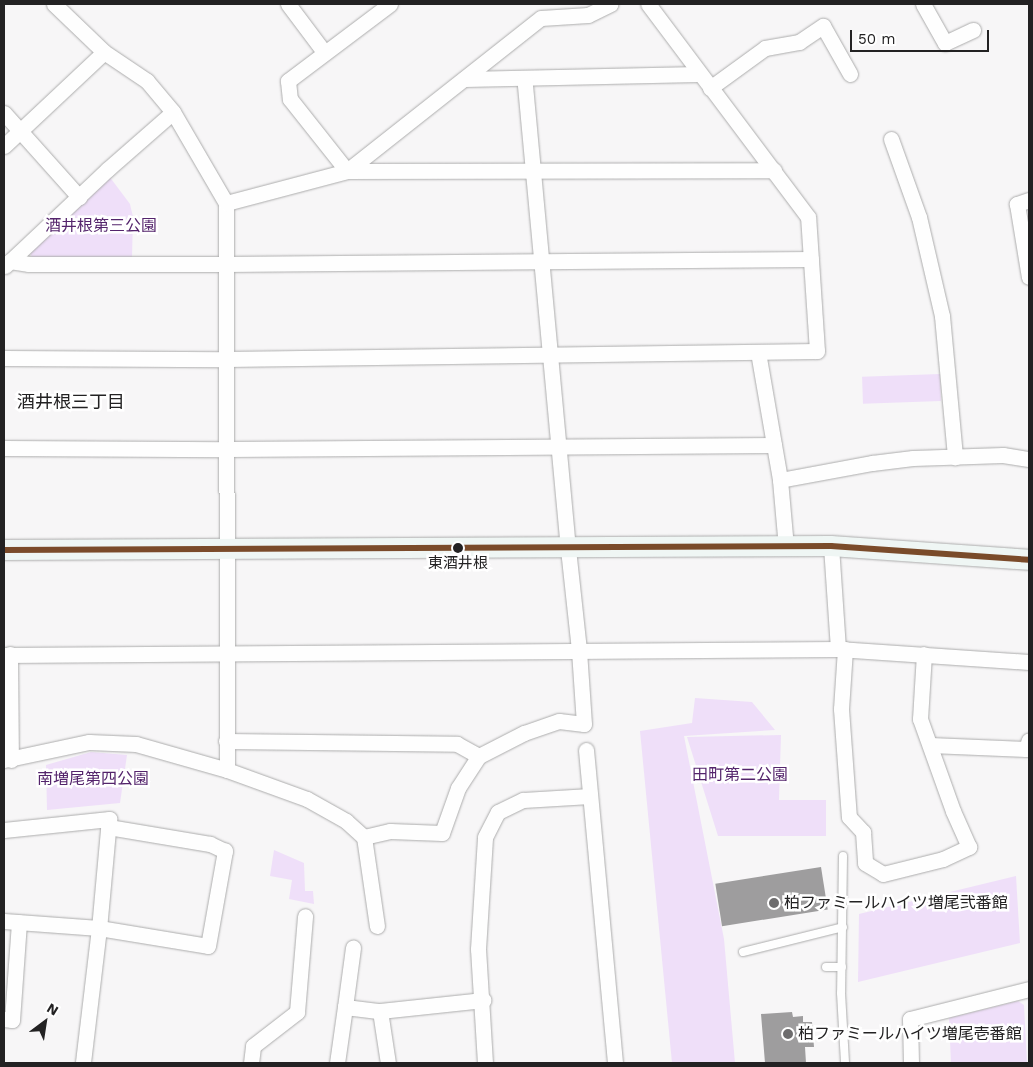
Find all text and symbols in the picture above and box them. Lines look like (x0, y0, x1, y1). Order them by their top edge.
scale bar (853, 20, 992, 52)
text: 50 m (858, 30, 895, 48)
park label: 酒井根第三公園 (45, 216, 157, 236)
district label: 酒井根三丁目 (17, 391, 125, 413)
marker: 東酒井根 (453, 543, 463, 553)
place label: 東酒井根 (428, 555, 488, 573)
park label: 田町第二公園 (692, 765, 788, 785)
park label: 南増尾第四公園 (37, 769, 149, 789)
place label: 柏ファミールハイツ増尾弐番館 (784, 893, 1008, 913)
marker: 柏ファミールハイツ増尾弐番館 (768, 897, 780, 909)
north arrow (20, 997, 70, 1047)
text: N (44, 1000, 61, 1019)
place label: 柏ファミールハイツ増尾壱番館 (798, 1024, 1022, 1044)
marker: 柏ファミールハイツ増尾壱番館 (782, 1028, 794, 1040)

